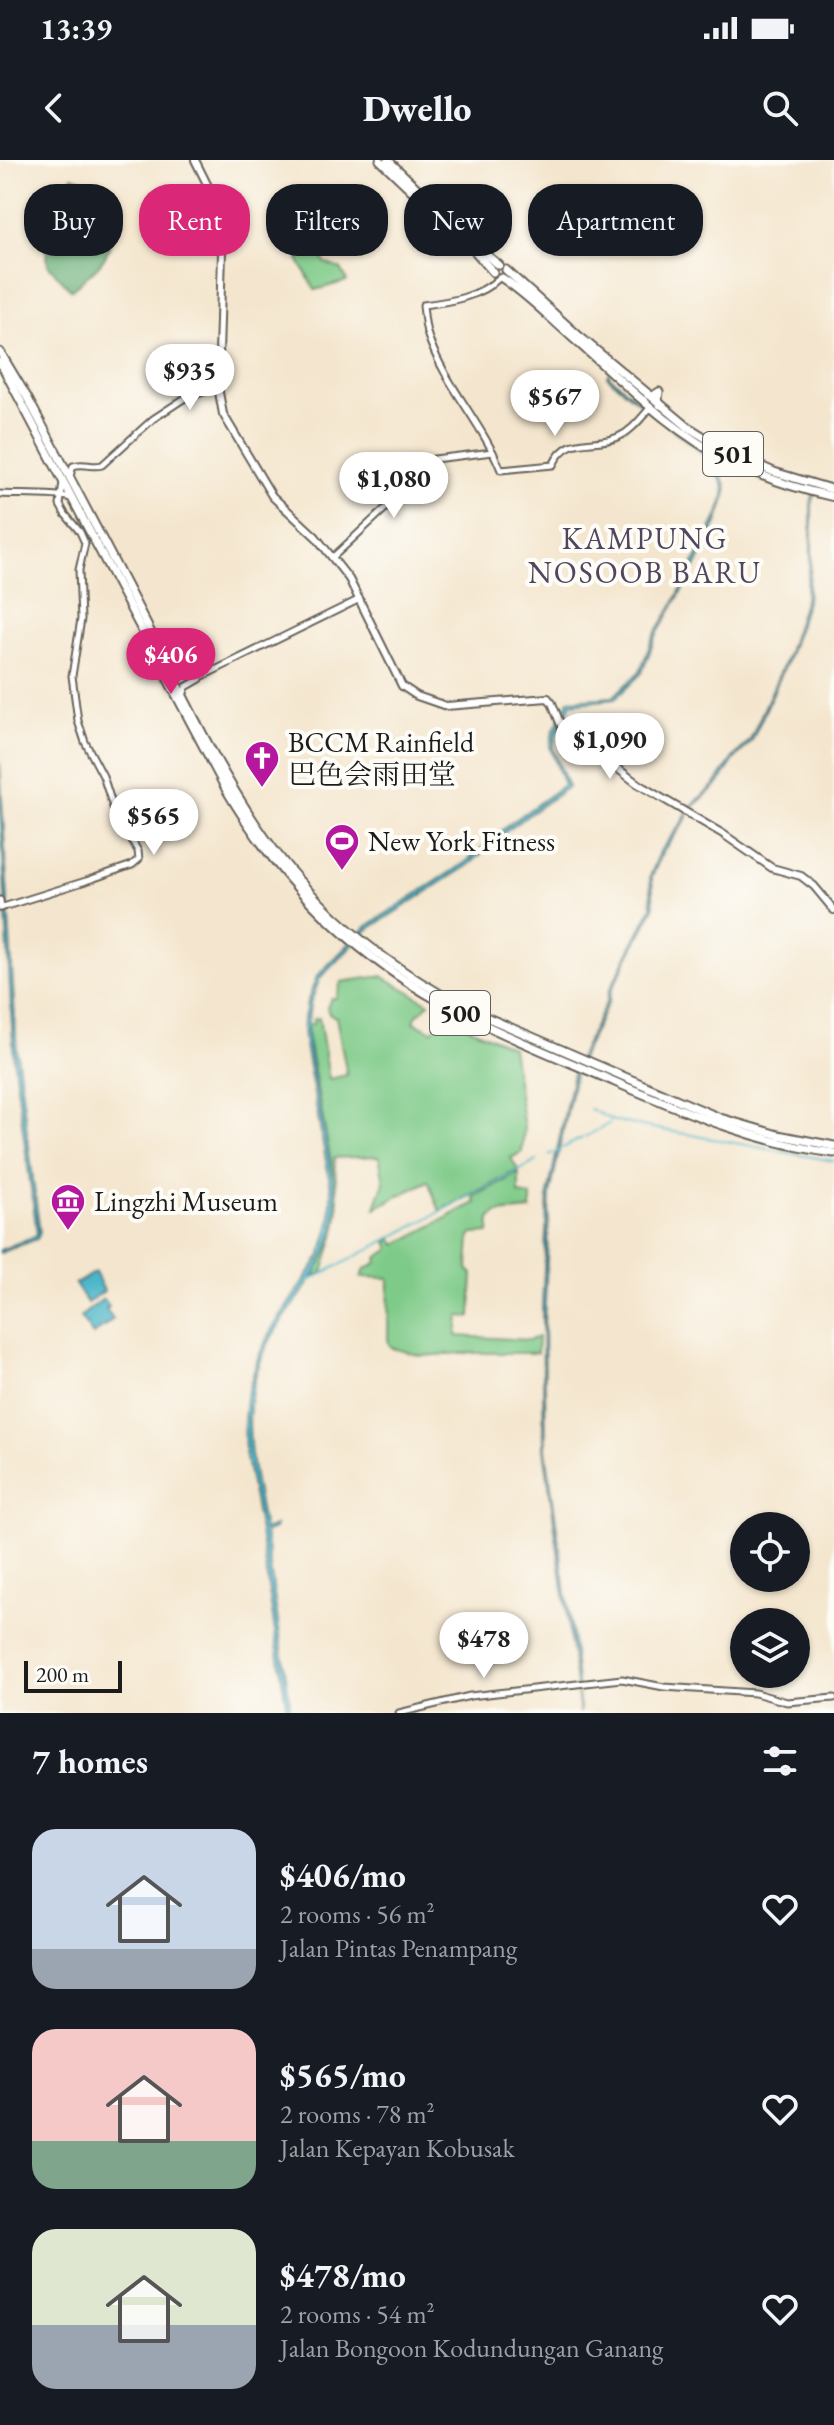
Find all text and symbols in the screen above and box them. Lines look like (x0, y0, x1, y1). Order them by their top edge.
text: 13:39 (40, 9, 112, 48)
text: Dwello (363, 85, 471, 132)
icon: back (32, 86, 76, 130)
icon: search (758, 86, 802, 130)
chip: Buy (24, 184, 123, 256)
chip: Rent (139, 184, 250, 256)
chip: Filters (266, 184, 388, 256)
chip: New (404, 184, 512, 256)
chip: Apartment (528, 184, 703, 256)
pin: $935 (143, 344, 237, 412)
text: $935 (163, 353, 217, 387)
pin: $567 (508, 370, 602, 438)
text: $567 (528, 379, 582, 413)
road number: 501 (703, 432, 763, 476)
pin: $1,080 (329, 452, 459, 520)
text: $1,080 (357, 461, 431, 495)
district label: KAMPUNG NOSOOB BARU (528, 519, 762, 592)
pin: $406 (124, 628, 218, 696)
text: $406 (144, 637, 198, 671)
pin: $1,090 (545, 713, 675, 781)
text: $1,090 (573, 722, 647, 756)
place label: BCCM Rainfield 巴色会雨田堂 (288, 724, 475, 792)
church icon: BCCM Rainfield 巴色会雨田堂 (243, 739, 281, 789)
pin: $565 (107, 789, 201, 857)
text: $565 (127, 798, 181, 832)
sports icon: New York Fitness (323, 822, 361, 872)
place label: New York Fitness (368, 823, 555, 859)
road number: 500 (430, 991, 490, 1035)
museum icon: Lingzhi Museum (49, 1182, 87, 1232)
place label: Lingzhi Museum (94, 1183, 278, 1219)
map controls (730, 1512, 810, 1688)
button: locate (730, 1512, 810, 1592)
button: layers (730, 1608, 810, 1688)
pin: $478 (437, 1612, 531, 1680)
text: $478 (457, 1621, 511, 1655)
scale bar (24, 1657, 122, 1693)
text: 200 m (36, 1660, 89, 1689)
text: 7 homes (32, 1739, 148, 1783)
icon: filters (758, 1739, 802, 1783)
text: $406/mo (280, 1853, 406, 1897)
icon: home (96, 1861, 192, 1957)
icon: heart (758, 1887, 802, 1931)
text: 2 rooms · 56 m² (280, 1897, 435, 1931)
text: Jalan Pintas Penampang (280, 1931, 517, 1965)
text: $565/mo (280, 2053, 406, 2097)
icon: home (96, 2061, 192, 2157)
icon: heart (758, 2087, 802, 2131)
text: 2 rooms · 78 m² (280, 2097, 435, 2131)
text: Jalan Kepayan Kobusak (280, 2131, 515, 2165)
text: $478/mo (280, 2253, 406, 2297)
icon: home (96, 2261, 192, 2357)
icon: heart (758, 2287, 802, 2331)
text: 2 rooms · 54 m² (280, 2297, 435, 2331)
text: Jalan Bongoon Kodundungan Ganang (280, 2331, 663, 2365)

